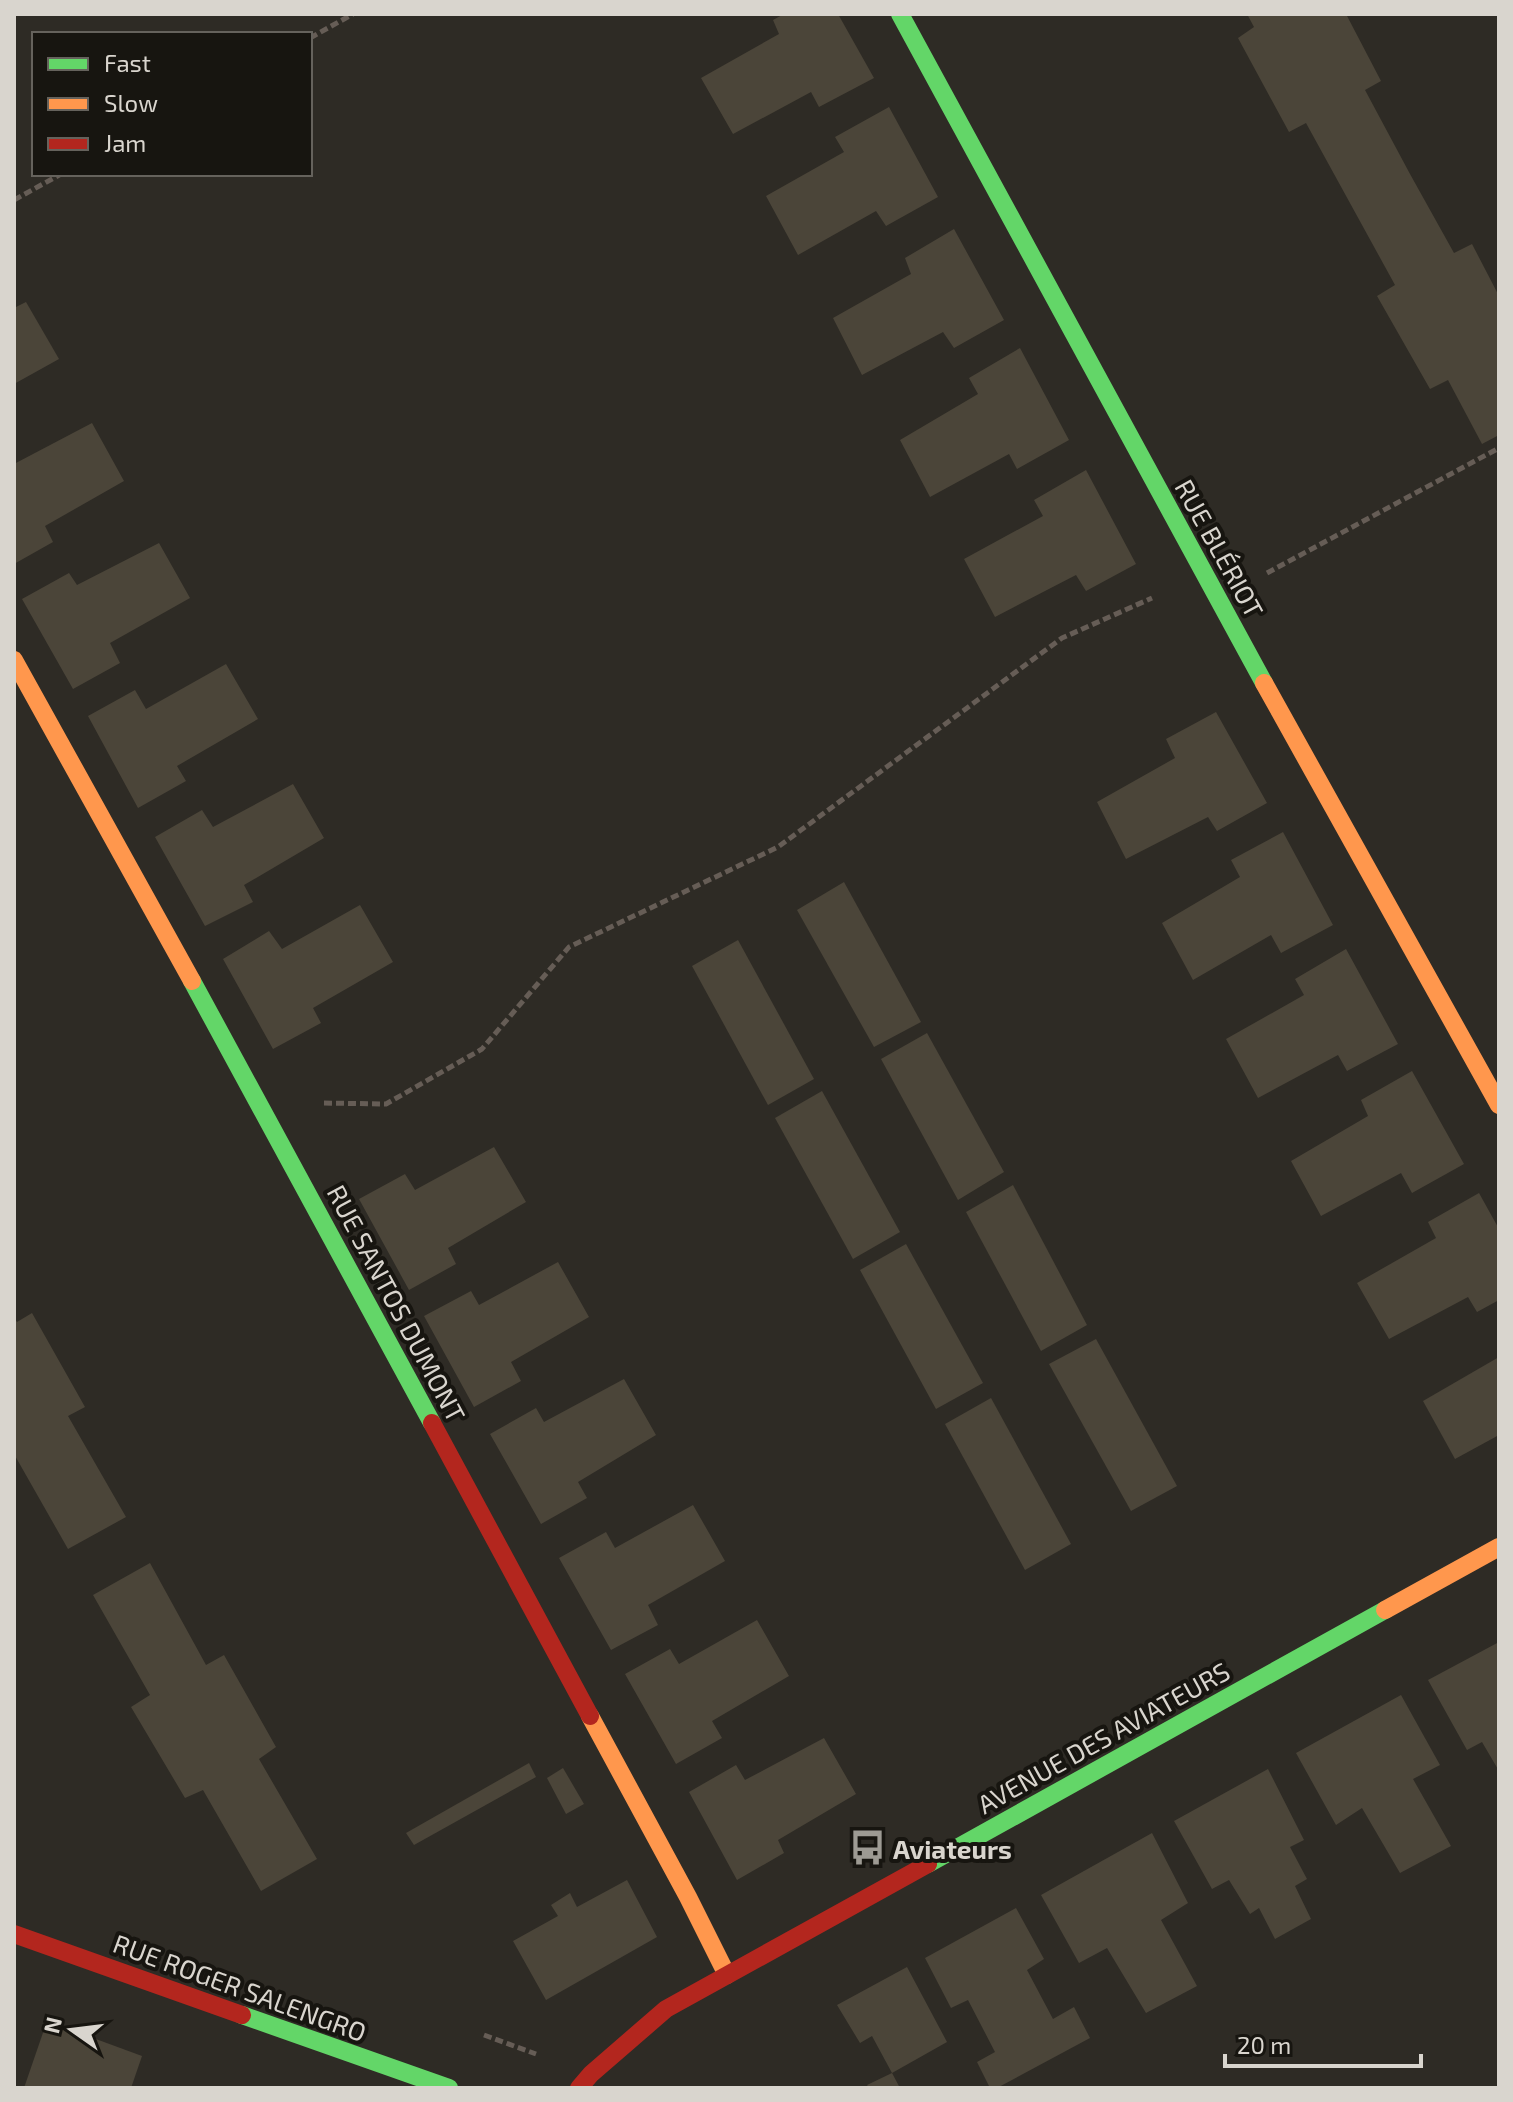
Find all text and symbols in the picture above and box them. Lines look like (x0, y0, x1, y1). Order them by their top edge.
legend (32, 32, 312, 176)
text: Fast (104, 48, 151, 77)
text: Slow (104, 88, 158, 117)
text: Jam (104, 128, 146, 157)
street label: RUE BLÉRIOT (1169, 474, 1271, 622)
street label: RUE SANTOS DUMONT (321, 1179, 473, 1427)
street label: AVENUE DES AVIATEURS (972, 1655, 1234, 1819)
bus stop icon: Aviateurs (848, 1829, 886, 1867)
place label: Aviateurs (893, 1833, 1012, 1864)
street label: RUE ROGER SALENGRO (109, 1927, 371, 2047)
north arrow (32, 1990, 112, 2070)
text: N (37, 2014, 66, 2036)
scale bar (1225, 2018, 1421, 2068)
text: 20 m (1237, 2030, 1291, 2059)

